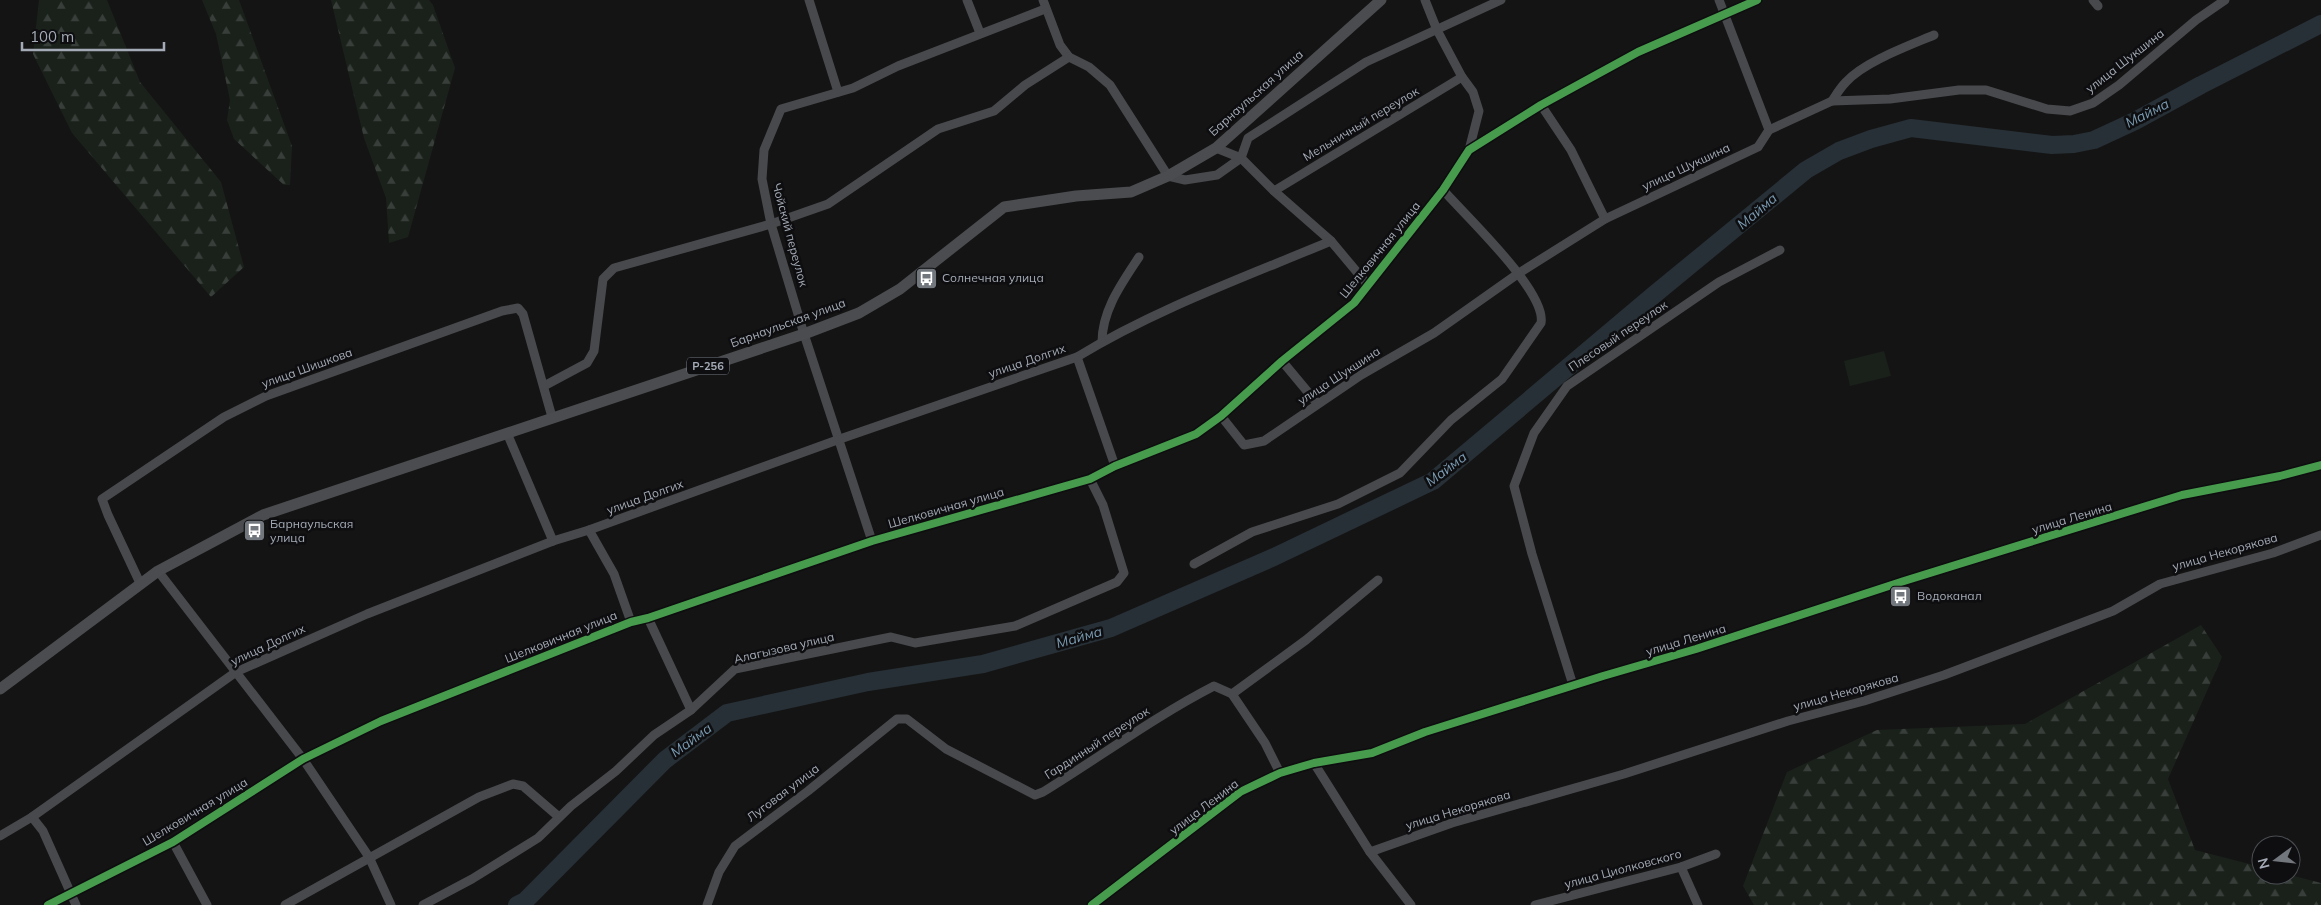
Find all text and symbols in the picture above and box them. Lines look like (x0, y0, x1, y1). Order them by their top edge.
scale bar (22, 20, 165, 52)
street label: улица Шукшина (2082, 25, 2167, 96)
text: 100 m (30, 27, 74, 46)
street label: Барнаульская улица (1205, 46, 1306, 139)
street label: Мельничный переулок (1300, 83, 1422, 164)
water label: Майма (2122, 94, 2172, 132)
street label: улица Шукшина (1639, 140, 1732, 194)
street label: Чойский переулок (769, 181, 812, 289)
water label: Майма (1733, 189, 1781, 233)
street label: Шелковичная улица (1336, 198, 1423, 301)
bus stop icon: Солнечная улица (914, 266, 938, 290)
place label: Солнечная улица (942, 270, 1044, 285)
street label: Барнаульская улица (728, 295, 848, 350)
street label: Плесовый переулок (1565, 297, 1670, 374)
street label: улица Долгих (986, 340, 1068, 381)
street label: улица Шукшина (1295, 343, 1383, 408)
street label: улица Шишкова (259, 344, 354, 391)
road number: Р-256 (687, 358, 729, 374)
water label: Майма (1422, 447, 1470, 490)
street label: улица Долгих (604, 476, 686, 517)
street label: Шелковичная улица (886, 484, 1006, 531)
street label: улица Ленина (2030, 498, 2114, 537)
place label: Барнаульская улица (270, 516, 353, 545)
bus stop icon: Барнаульская улица (242, 519, 266, 543)
street label: улица Некорякова (2171, 529, 2279, 574)
bus stop icon: Водоканал (1889, 584, 1913, 608)
place label: Водоканал (1917, 588, 1982, 603)
street label: Шелковичная улица (502, 607, 619, 666)
street label: улица Ленина (1644, 620, 1728, 659)
street label: улица Долгих (228, 621, 308, 668)
water label: Майма (1054, 622, 1104, 652)
street label: Алагызова улица (732, 629, 836, 666)
street label: улица Некорякова (1792, 669, 1900, 714)
street label: Гардинный переулок (1042, 703, 1152, 782)
water label: Майма (667, 719, 716, 761)
street label: Луговая улица (744, 761, 822, 825)
street label: Шелковичная улица (139, 774, 250, 849)
street label: улица Ленина (1166, 776, 1241, 837)
street label: улица Некорякова (1404, 786, 1512, 833)
north arrow (2251, 835, 2301, 885)
street label: улица Циолковского (1563, 846, 1683, 891)
text: N (2253, 856, 2274, 871)

